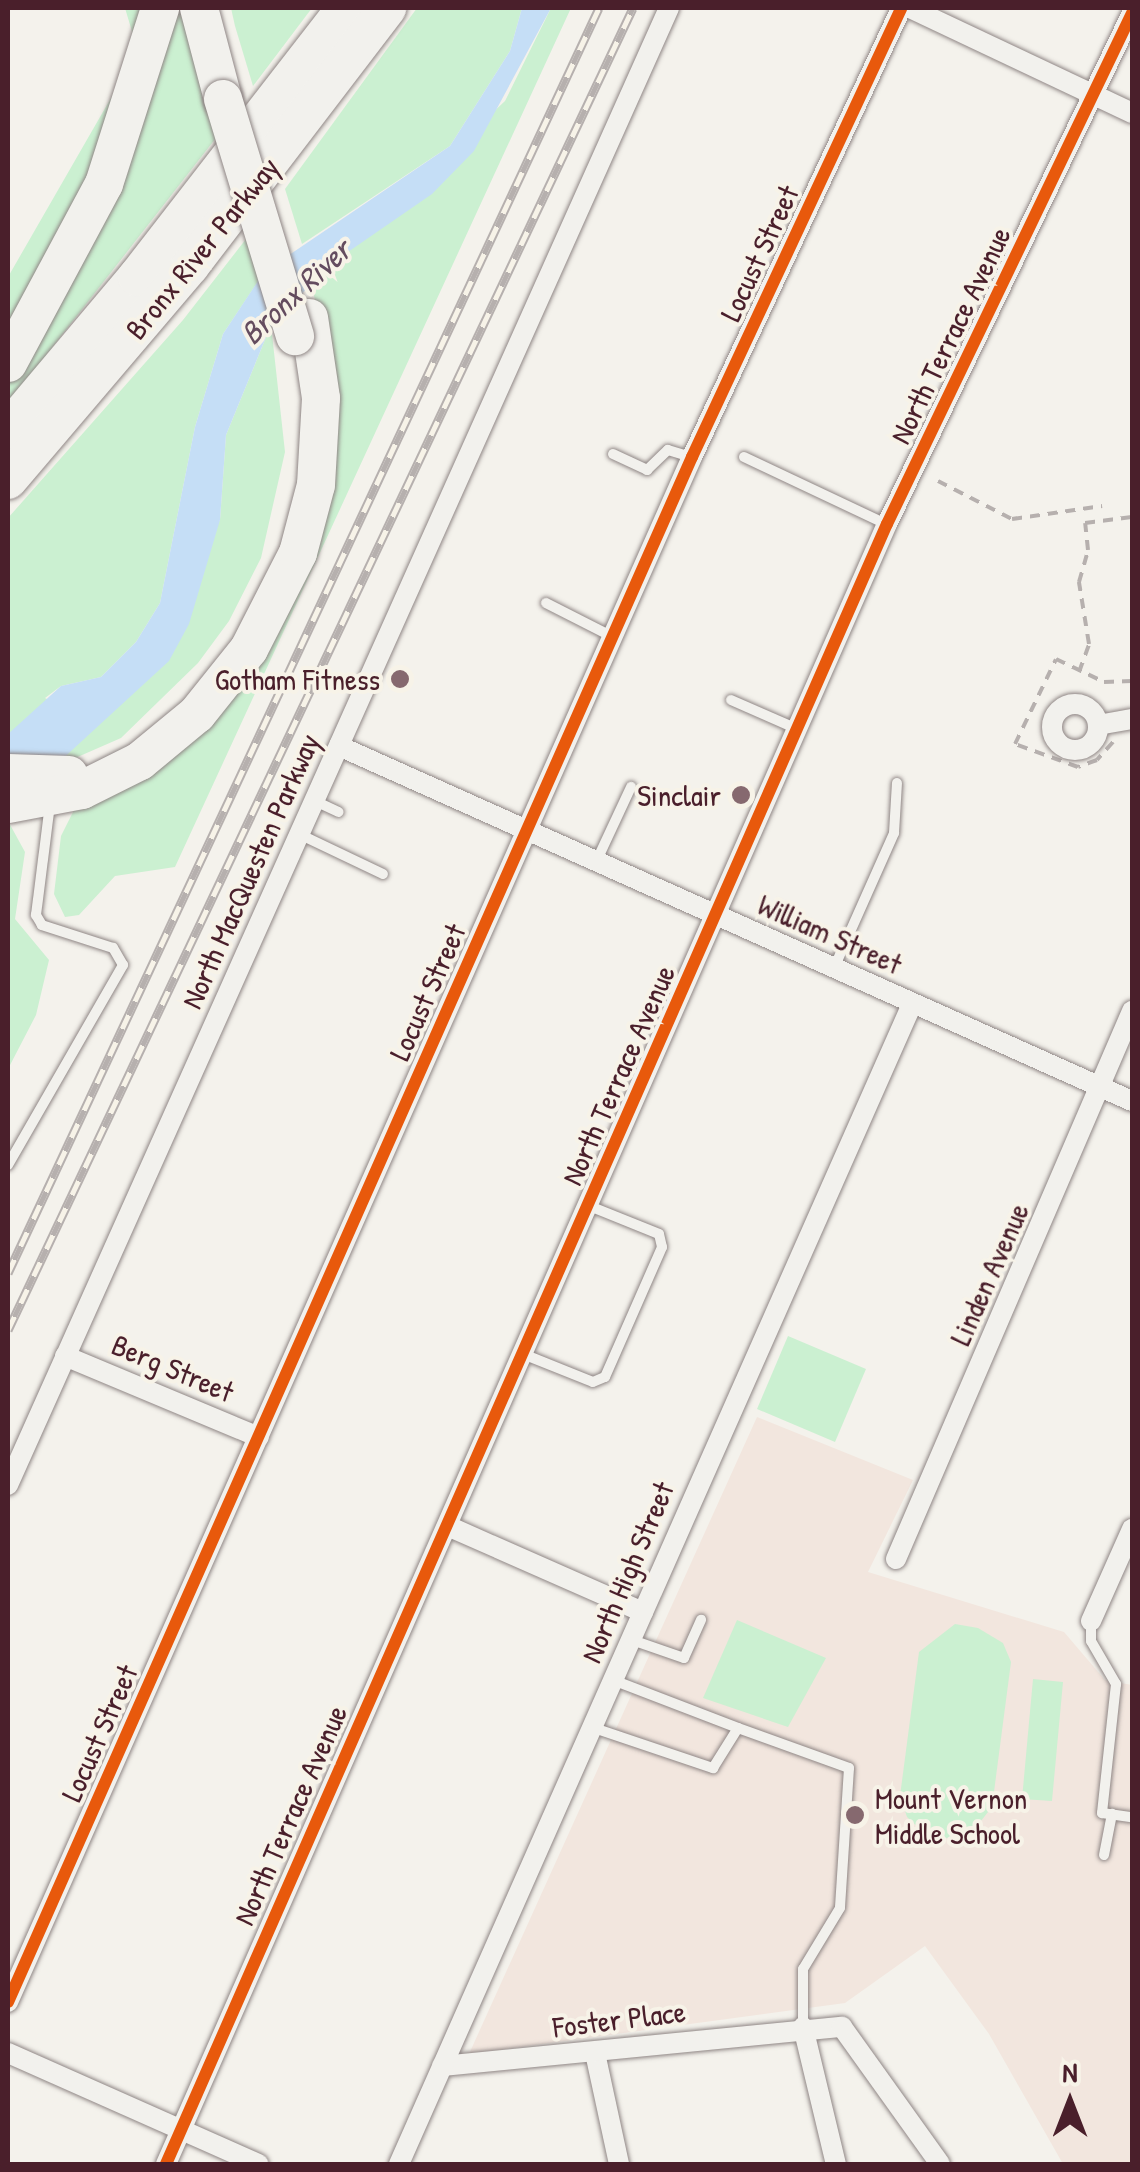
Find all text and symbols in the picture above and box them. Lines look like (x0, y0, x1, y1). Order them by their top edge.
street label: Bronx River Parkway (118, 150, 286, 346)
street label: Locust Street (712, 179, 806, 327)
street label: North Terrace Avenue (882, 221, 1018, 449)
water label: Bronx River (233, 231, 359, 353)
place label: Gotham Fitness (215, 661, 380, 697)
marker: Gotham Fitness (389, 668, 411, 690)
street label: North MacQuesten Parkway (173, 728, 327, 1014)
place label: Sinclair (637, 777, 721, 813)
marker: Sinclair (730, 784, 752, 806)
street label: William Street (752, 886, 908, 982)
street label: Locust Street (381, 918, 473, 1066)
street label: North Terrace Avenue (553, 960, 683, 1190)
street label: Linden Avenue (942, 1197, 1036, 1351)
street label: Berg Street (107, 1326, 239, 1410)
street label: North High Street (573, 1476, 681, 1668)
street label: Locust Street (53, 1659, 145, 1807)
street label: North Terrace Avenue (225, 1700, 355, 1930)
place label: Mount Vernon Middle School (875, 1780, 1027, 1850)
marker: Mount Vernon Middle School (844, 1804, 866, 1826)
street label: Foster Place (551, 1993, 687, 2045)
north arrow (1020, 2052, 1120, 2152)
text: N (1063, 2053, 1077, 2091)

